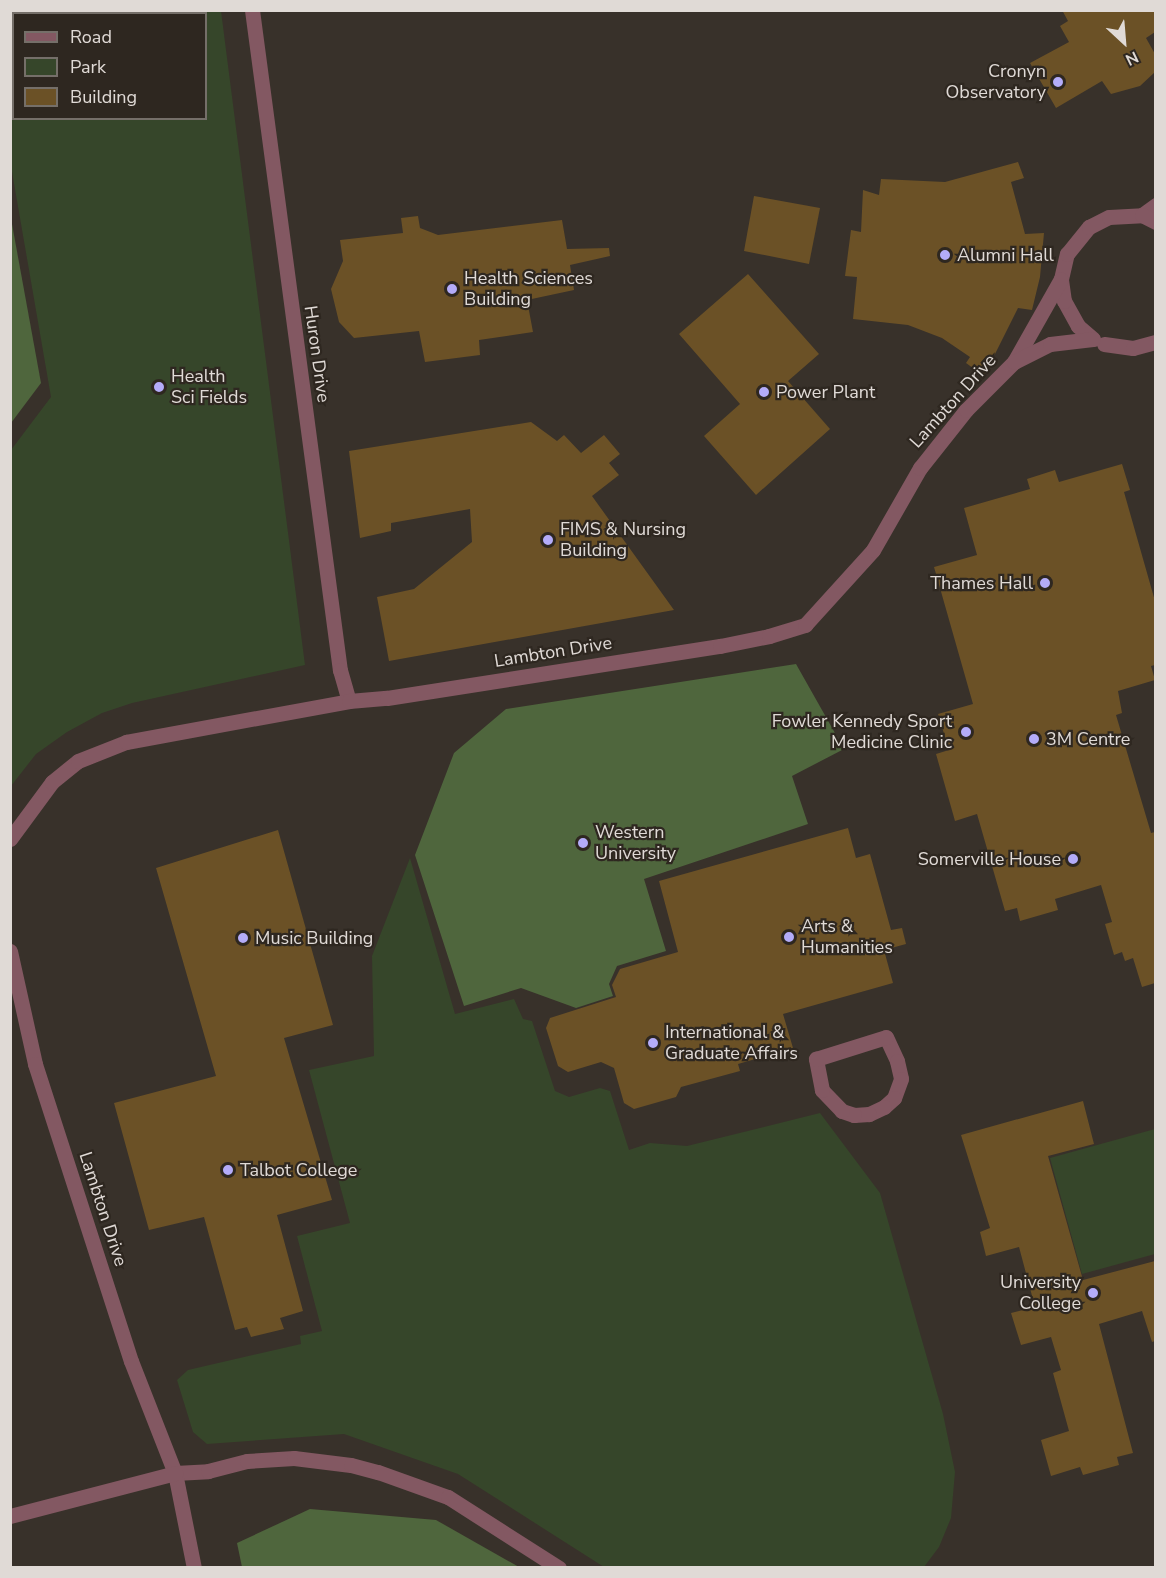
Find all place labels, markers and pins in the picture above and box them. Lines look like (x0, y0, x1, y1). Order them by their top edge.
place label: Cronyn Observatory (945, 61, 1046, 104)
marker: Cronyn Observatory (1051, 75, 1065, 89)
place label: Alumni Hall (957, 244, 1054, 266)
marker: Alumni Hall (938, 248, 952, 262)
place label: Health Sciences Building (464, 268, 593, 310)
marker: Health Sciences Building (445, 282, 459, 296)
place label: Health Sci Fields (171, 366, 247, 409)
marker: Health Sci Fields (152, 380, 166, 394)
place label: Power Plant (776, 381, 875, 403)
marker: Power Plant (757, 385, 771, 399)
place label: FIMS & Nursing Building (560, 519, 686, 562)
marker: FIMS & Nursing Building (541, 533, 555, 547)
place label: Thames Hall (930, 572, 1033, 594)
marker: Thames Hall (1038, 576, 1052, 590)
place label: Fowler Kennedy Sport Medicine Clinic (772, 711, 952, 754)
marker: Fowler Kennedy Sport Medicine Clinic (957, 723, 975, 741)
place label: 3M Centre (1046, 728, 1130, 750)
marker: 3M Centre (1027, 732, 1041, 746)
place label: Western University (595, 822, 676, 864)
marker: Western University (576, 836, 590, 850)
place label: Somerville House (918, 848, 1061, 870)
marker: Somerville House (1066, 852, 1080, 866)
place label: Arts & Humanities (801, 916, 893, 958)
place label: Music Building (255, 927, 373, 949)
marker: Arts & Humanities (782, 930, 796, 944)
marker: Music Building (236, 931, 250, 945)
place label: International & Graduate Affairs (665, 1022, 798, 1064)
marker: International & Graduate Affairs (646, 1036, 660, 1050)
place label: Talbot College (240, 1159, 357, 1181)
marker: Talbot College (221, 1163, 235, 1177)
place label: University College (1000, 1272, 1081, 1314)
marker: University College (1086, 1286, 1100, 1300)

